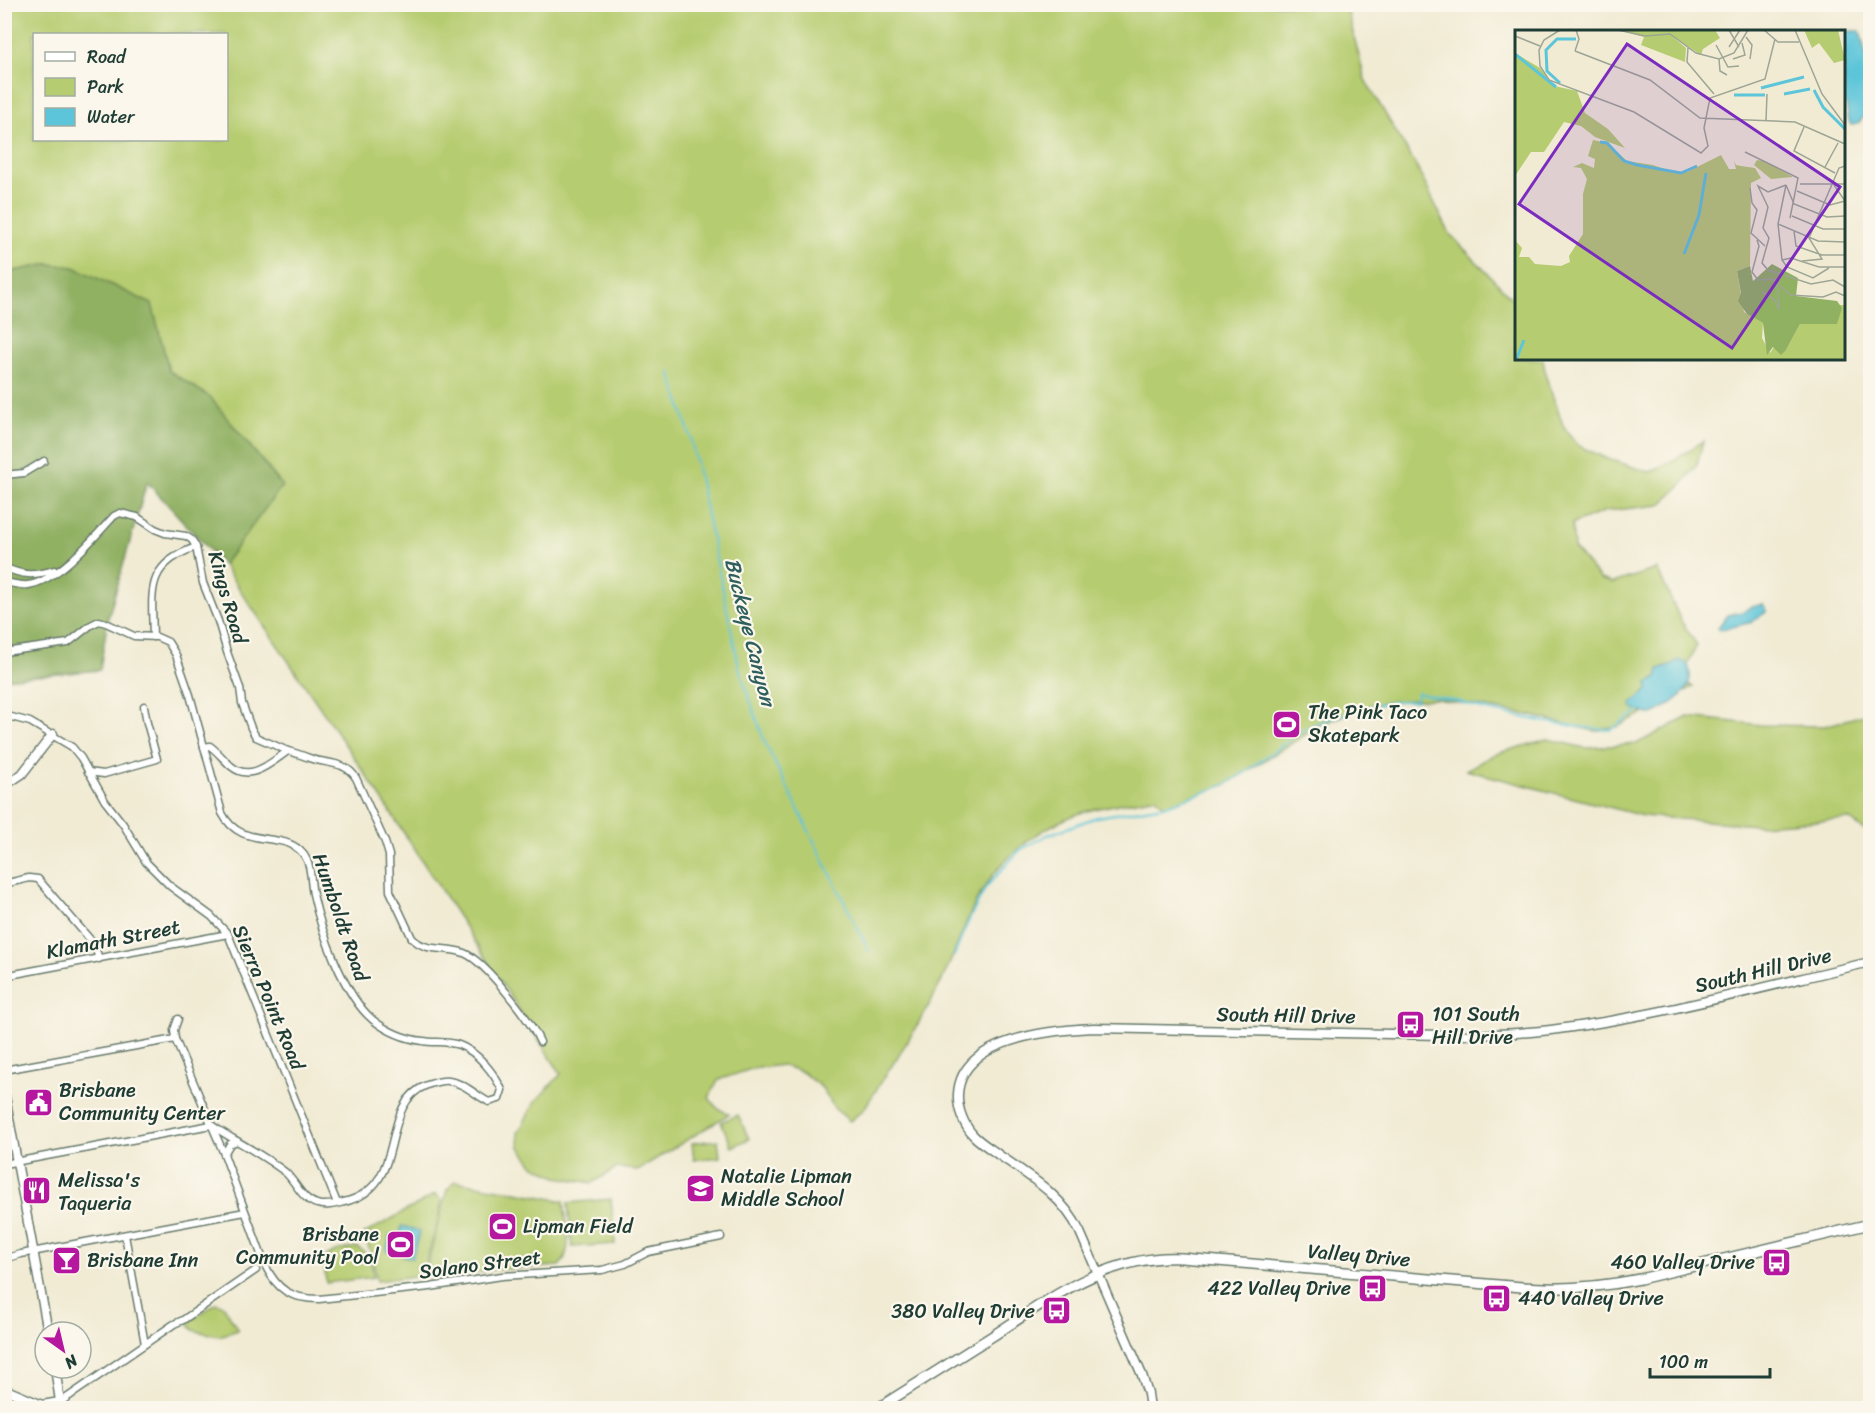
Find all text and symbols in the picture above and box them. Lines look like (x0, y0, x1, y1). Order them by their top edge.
inset map (1515, 30, 1845, 360)
legend (33, 33, 228, 141)
text: Road (87, 41, 127, 73)
text: Park (87, 71, 124, 103)
text: Water (87, 101, 136, 133)
street label: Kings Road (198, 547, 258, 649)
water label: Buckeye Canyon (713, 554, 787, 712)
place label: The Pink Taco Skatepark (1308, 695, 1427, 753)
sports icon: The Pink Taco Skatepark (1271, 708, 1303, 740)
street label: Humboldt Road (302, 848, 379, 988)
street label: Klamath Street (43, 909, 183, 970)
street label: Sierra Point Road (222, 919, 316, 1077)
street label: South Hill Drive (1691, 938, 1835, 1003)
street label: South Hill Drive (1216, 997, 1356, 1034)
place label: 101 South Hill Drive (1432, 997, 1520, 1055)
bus stop icon: 101 South Hill Drive (1395, 1009, 1427, 1041)
place label: Brisbane Community Center (59, 1073, 226, 1131)
public building icon: Brisbane Community Center (22, 1086, 54, 1118)
place label: Natalie Lipman Middle School (721, 1159, 852, 1217)
place label: Melissa's Taqueria (58, 1163, 141, 1221)
school or university icon: Natalie Lipman Middle School (684, 1172, 716, 1204)
restaurant icon: Melissa's Taqueria (21, 1175, 53, 1207)
place label: Lipman Field (523, 1209, 634, 1244)
sports icon: Lipman Field (486, 1210, 518, 1242)
place label: Brisbane Community Pool (236, 1217, 379, 1275)
sports icon: Brisbane Community Pool (384, 1229, 416, 1261)
street label: Valley Drive (1306, 1234, 1412, 1277)
street label: Solano Street (417, 1240, 543, 1289)
place label: Brisbane Inn (87, 1243, 199, 1278)
bar icon: Brisbane Inn (50, 1244, 82, 1276)
place label: 460 Valley Drive (1610, 1245, 1755, 1280)
bus stop icon: 460 Valley Drive (1760, 1246, 1792, 1278)
place label: 422 Valley Drive (1207, 1271, 1351, 1306)
bus stop icon: 422 Valley Drive (1356, 1272, 1388, 1304)
place label: 440 Valley Drive (1518, 1281, 1664, 1316)
bus stop icon: 440 Valley Drive (1481, 1282, 1513, 1314)
place label: 380 Valley Drive (891, 1294, 1035, 1329)
bus stop icon: 380 Valley Drive (1040, 1295, 1072, 1327)
north arrow (33, 1320, 93, 1380)
scale bar (1650, 1341, 1770, 1379)
text: N (58, 1346, 85, 1378)
text: 100 m (1659, 1346, 1708, 1378)

